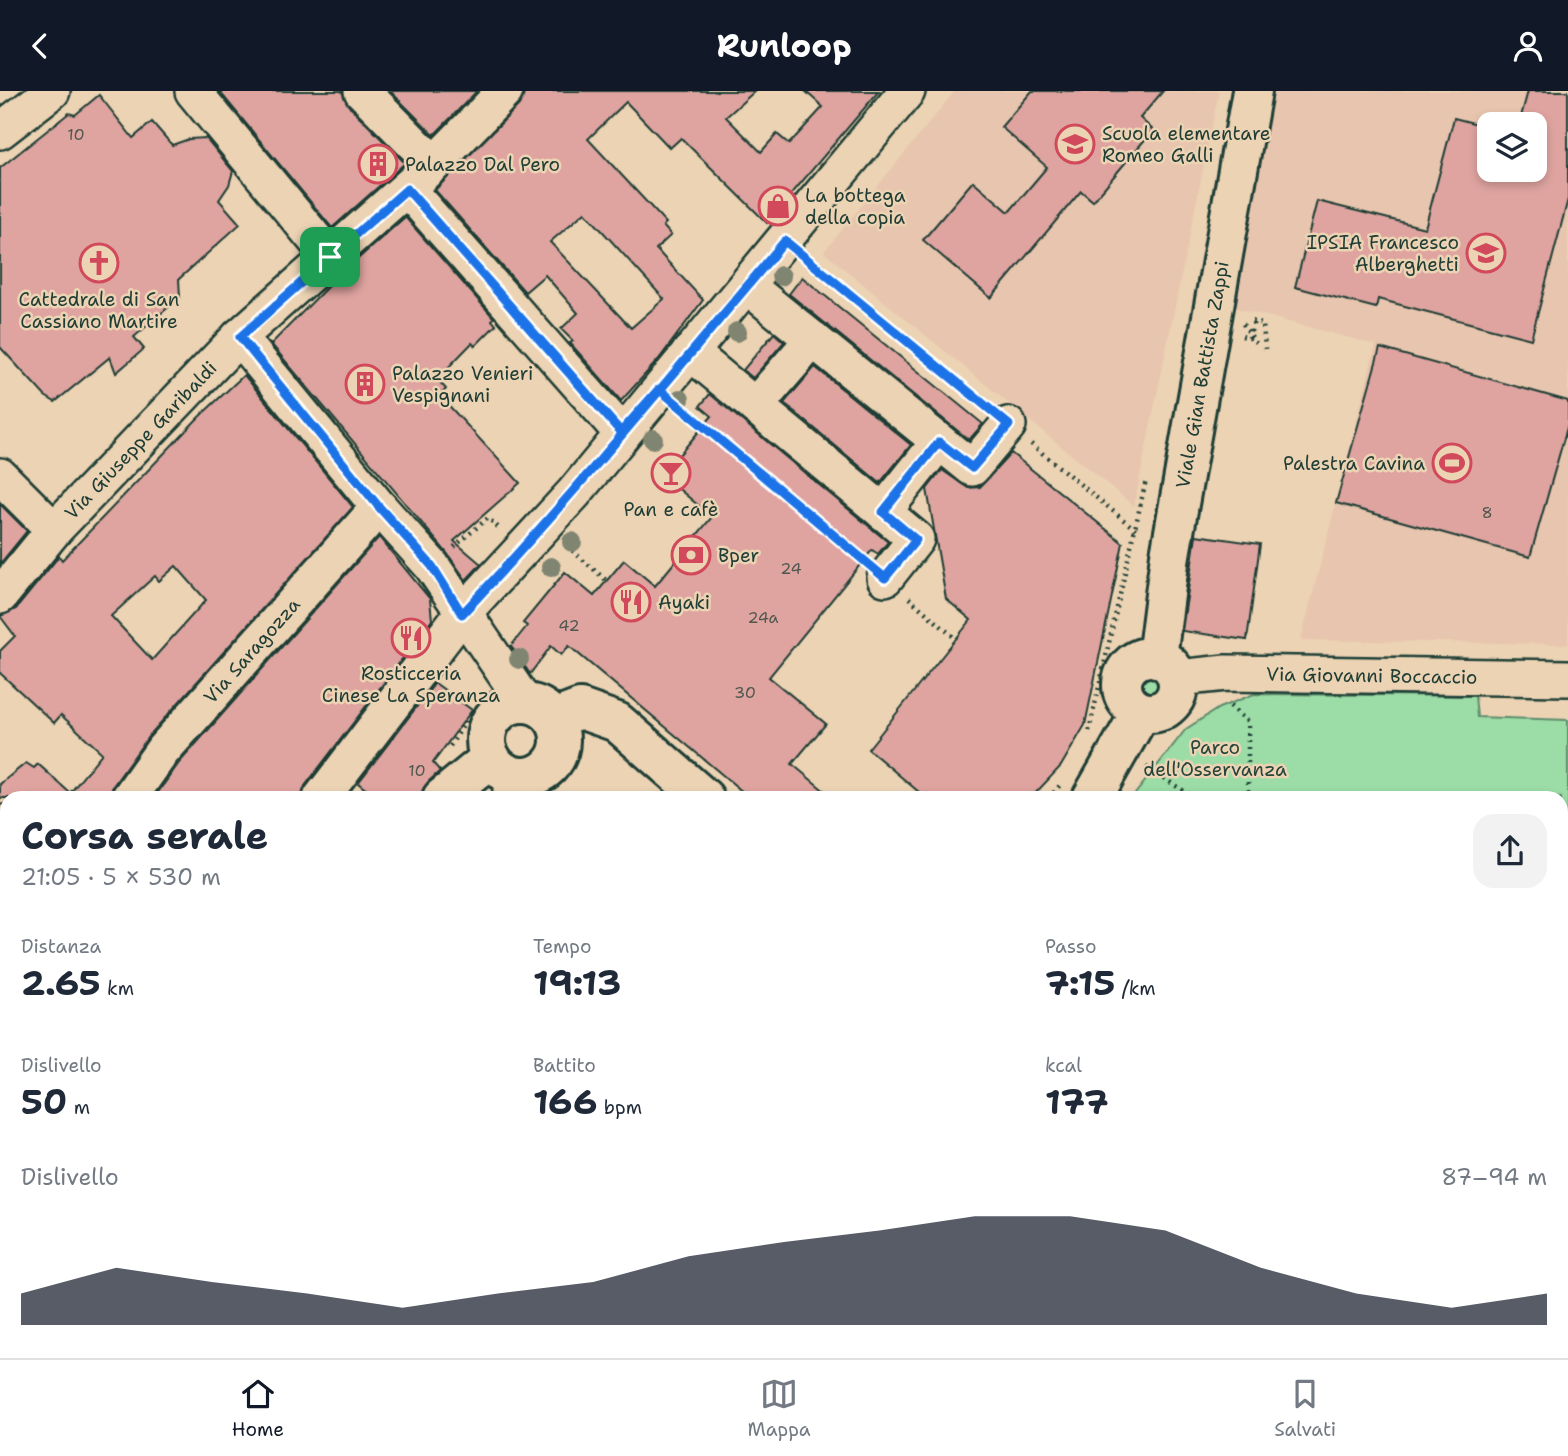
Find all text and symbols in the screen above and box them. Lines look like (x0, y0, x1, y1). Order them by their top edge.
text: Runloop (716, 24, 852, 67)
icon: back (21, 27, 59, 65)
icon: person (1509, 27, 1547, 65)
map controls (1477, 112, 1547, 182)
button: layers (1477, 112, 1547, 182)
place label: Scuola elementare Romeo Galli (1102, 121, 1271, 168)
school or university icon: Scuola elementare Romeo Galli (1054, 123, 1096, 165)
house number: 10 (67, 124, 85, 145)
building icon: Palazzo Dal Pero (357, 143, 399, 185)
place label: Palazzo Dal Pero (405, 152, 560, 177)
place label: La bottega della copia (805, 183, 906, 230)
shop icon: La bottega della copia (757, 185, 799, 227)
pin (300, 227, 360, 287)
place label: IPSIA Francesco Alberghetti (1307, 230, 1459, 277)
school or university icon: IPSIA Francesco Alberghetti (1465, 232, 1507, 274)
icon: arrive (311, 238, 349, 276)
church icon: Cattedrale di San Cassiano Martire (78, 242, 120, 284)
street label: Viale Gian Battista Zappi (1170, 259, 1235, 490)
place label: Cattedrale di San Cassiano Martire (19, 287, 179, 334)
street label: Via Giuseppe Garibaldi (59, 356, 222, 525)
place label: Palazzo Venieri Vespignani (392, 361, 533, 408)
building icon: Palazzo Venieri Vespignani (344, 363, 386, 405)
sports icon: Palestra Cavina (1431, 442, 1473, 484)
place label: Palestra Cavina (1283, 451, 1425, 476)
bar icon: Pan e cafè (650, 452, 692, 494)
place label: Pan e cafè (623, 497, 719, 522)
house number: 8 (1481, 502, 1493, 523)
bank icon: Bper (670, 534, 712, 576)
place label: Bper (718, 543, 759, 568)
house number: 24 (780, 558, 802, 579)
restaurant icon: Ayaki (610, 581, 652, 623)
place label: Ayaki (658, 590, 710, 615)
street label: Via Saragozza (198, 592, 306, 709)
house number: 24a (747, 607, 779, 628)
house number: 42 (558, 615, 580, 636)
restaurant icon: Rosticceria Cinese La Speranza (390, 617, 432, 659)
place label: Rosticceria Cinese La Speranza (322, 661, 500, 708)
street label: Via Giovanni Boccaccio (1266, 662, 1477, 690)
house number: 30 (734, 682, 756, 703)
park label: Parco dell'Osservanza (1143, 735, 1287, 782)
house number: 10 (408, 760, 426, 781)
text: Corsa serale (21, 810, 268, 861)
button: share (1473, 814, 1547, 888)
text: 21:05 · 5 × 530 m (21, 862, 221, 892)
text: Distanza (21, 934, 101, 959)
text: Tempo (533, 934, 592, 959)
text: Passo (1045, 934, 1096, 959)
text: 2.65 (21, 959, 101, 1006)
text: 19:13 (533, 959, 621, 1006)
text: 7:15 (1045, 959, 1115, 1006)
text: km (101, 976, 134, 1001)
text: /km (1115, 976, 1156, 1001)
text: Dislivello (21, 1053, 102, 1078)
text: Battito (533, 1053, 596, 1078)
text: kcal (1045, 1053, 1082, 1078)
text: 50 (21, 1078, 67, 1125)
text: 166 (533, 1078, 597, 1125)
text: 177 (1045, 1078, 1109, 1125)
text: m (67, 1095, 90, 1120)
text: bpm (597, 1095, 642, 1120)
text: Dislivello (21, 1162, 119, 1192)
text: 87–94 m (1441, 1162, 1547, 1192)
tab: Home (232, 1375, 284, 1442)
tab: Mappa (747, 1375, 811, 1442)
tab: Salvati (1274, 1375, 1336, 1442)

